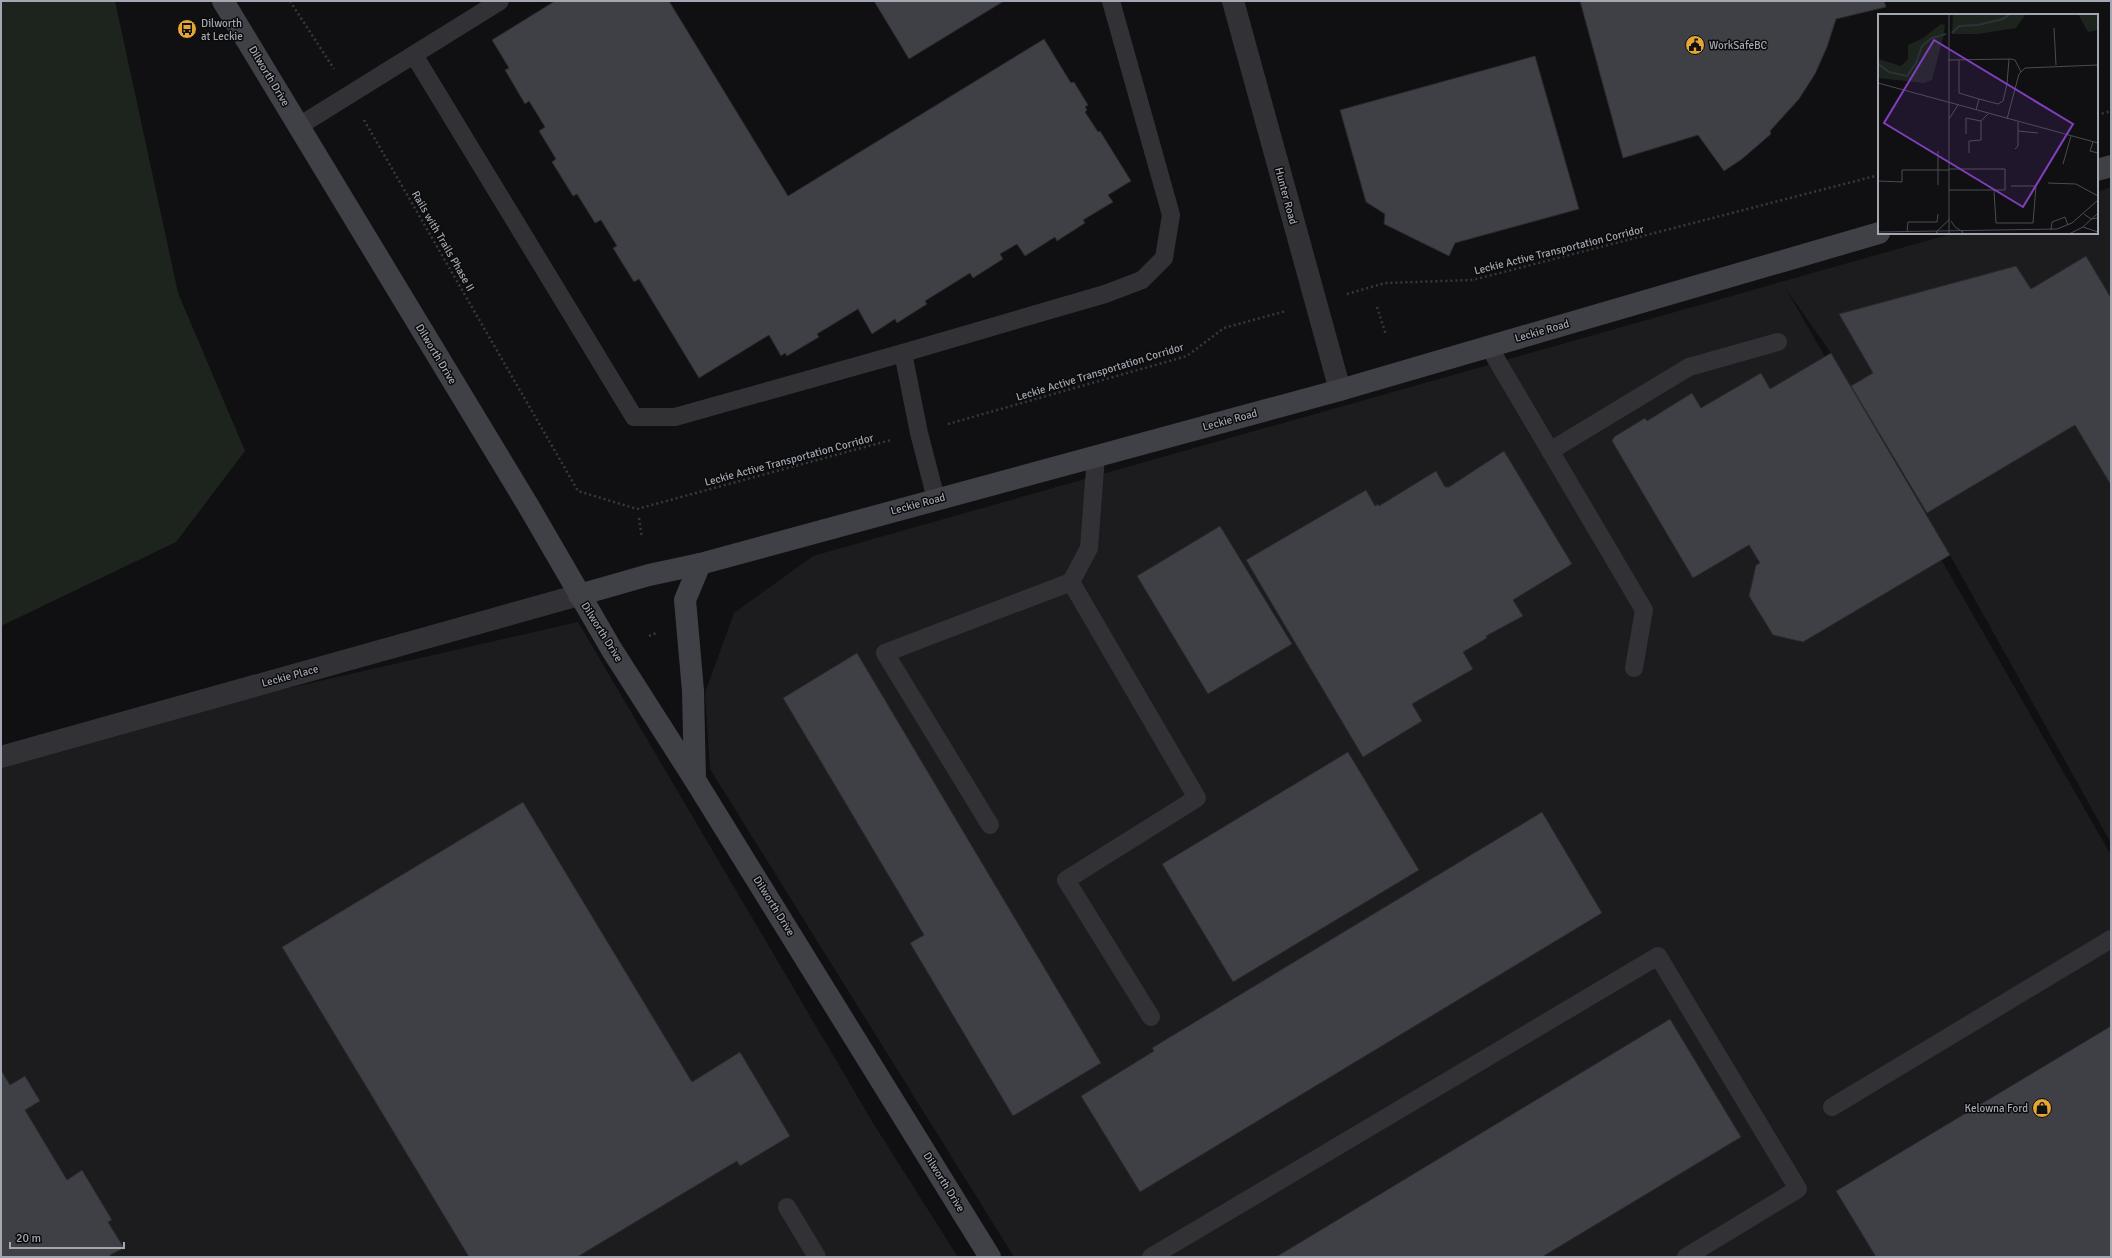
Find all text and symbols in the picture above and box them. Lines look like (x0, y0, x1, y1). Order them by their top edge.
inset map (1878, 14, 2098, 234)
place label: Dilworth at Leckie (201, 17, 243, 43)
bus stop icon: Dilworth at Leckie (176, 18, 198, 40)
public building icon: WorkSafeBC (1684, 34, 1706, 56)
place label: WorkSafeBC (1709, 39, 1768, 52)
street label: Dilworth Drive (246, 44, 292, 108)
street label: Hunter Road (1272, 166, 1300, 226)
street label: Rails with Trails Phase II (409, 188, 477, 294)
street label: Leckie Active Transportation Corridor (1473, 223, 1645, 277)
street label: Leckie Road (1513, 317, 1571, 345)
street label: Dilworth Drive (413, 322, 459, 386)
street label: Leckie Active Transportation Corridor (1015, 340, 1185, 404)
street label: Leckie Road (1201, 406, 1259, 434)
street label: Leckie Active Transportation Corridor (703, 431, 875, 489)
street label: Leckie Road (889, 490, 947, 518)
street label: Dilworth Drive (578, 600, 626, 664)
street label: Leckie Place (260, 662, 320, 690)
street label: Dilworth Drive (750, 874, 798, 938)
shop icon: Kelowna Ford (2031, 1097, 2053, 1119)
place label: Kelowna Ford (1965, 1102, 2028, 1115)
street label: Dilworth Drive (920, 1150, 968, 1214)
scale bar (10, 1224, 124, 1250)
text: 20 m (16, 1231, 41, 1246)

